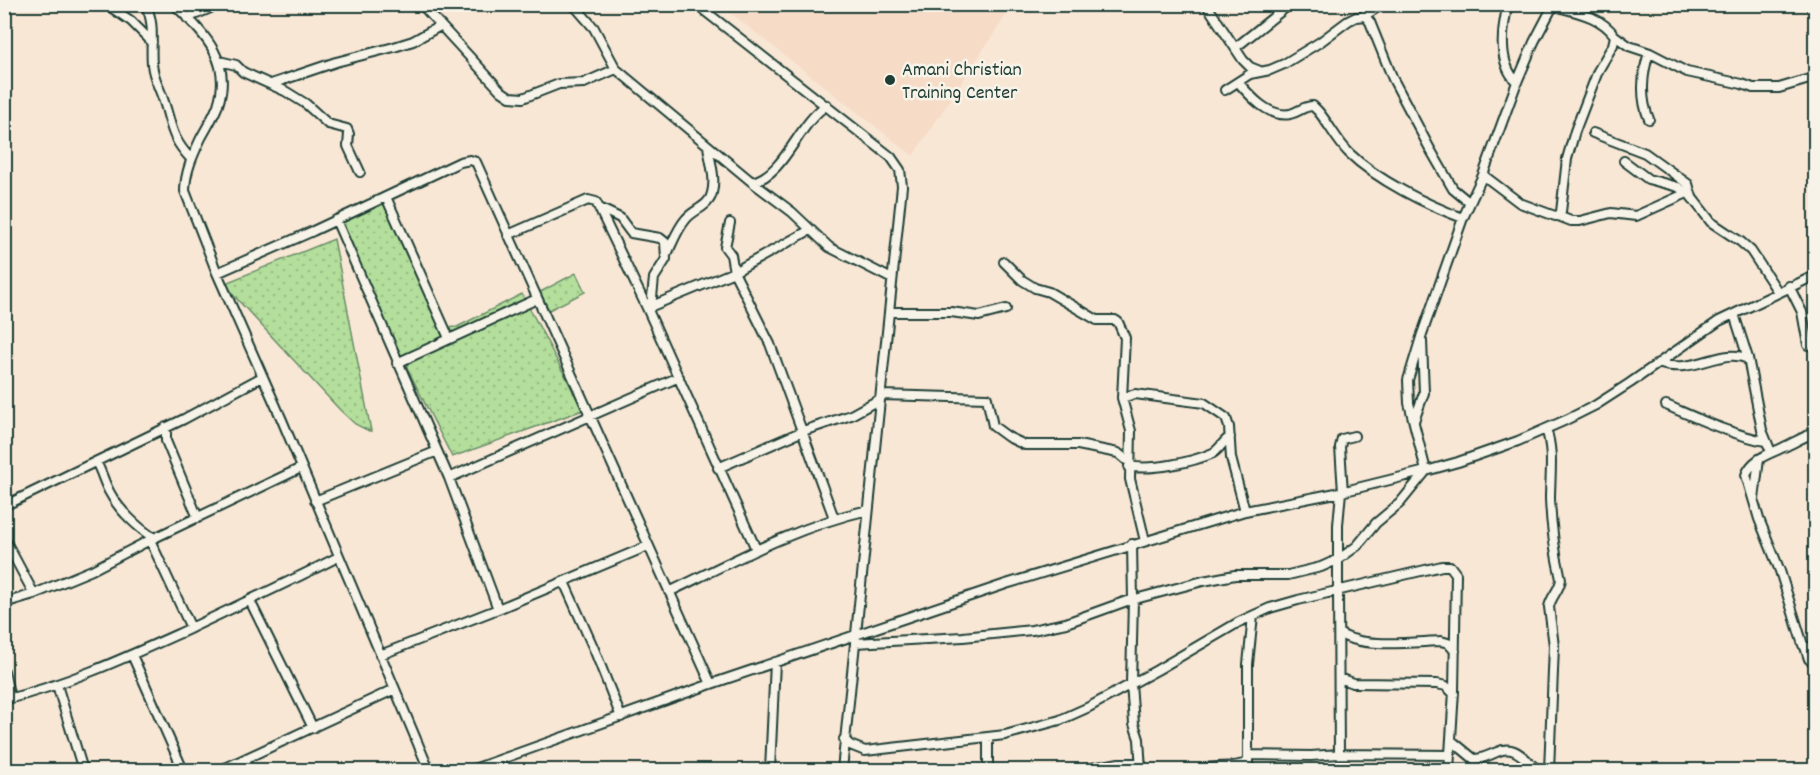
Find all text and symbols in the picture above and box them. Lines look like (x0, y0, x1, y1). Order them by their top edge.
place label: Amani Christian Training Center (902, 57, 1022, 108)
marker: Amani Christian Training Center (883, 73, 897, 87)

